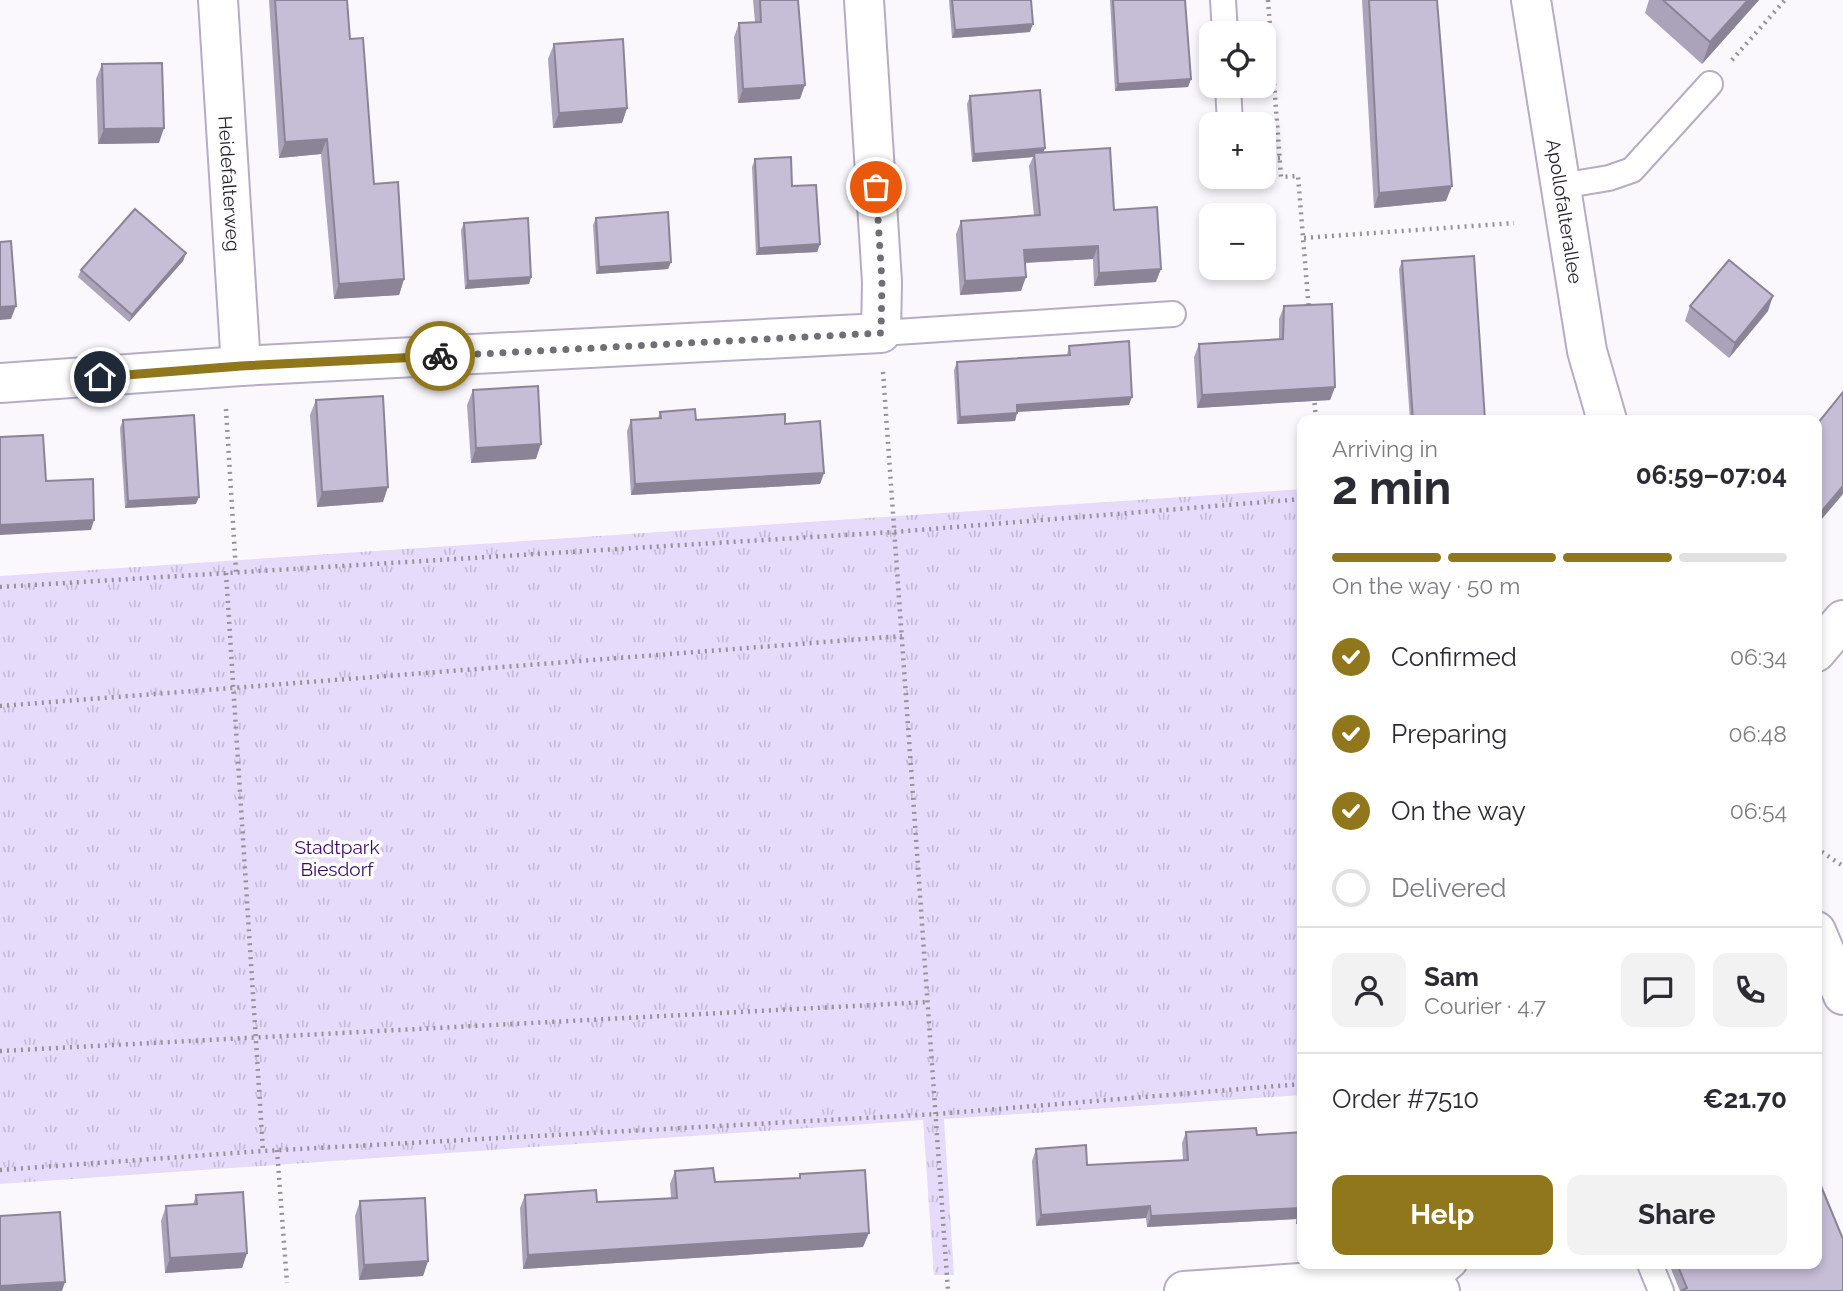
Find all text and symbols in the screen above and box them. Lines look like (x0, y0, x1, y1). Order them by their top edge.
map controls (1199, 21, 1276, 280)
button: locate (1199, 21, 1276, 98)
button: + (1199, 112, 1276, 189)
street label: Heidefalterweg (214, 115, 245, 252)
street label: Apollofalterallee (1542, 137, 1587, 285)
pin (846, 157, 906, 217)
icon: bag (857, 168, 895, 206)
button: − (1199, 203, 1276, 280)
courier (405, 321, 475, 391)
icon: bike (421, 337, 459, 375)
pin (70, 347, 130, 407)
icon: home (81, 358, 119, 396)
text: Arriving in (1332, 435, 1438, 462)
text: 06:59–07:04 (1636, 460, 1787, 490)
text: 2 min (1332, 461, 1451, 515)
text: On the way · 50 m (1332, 572, 1520, 599)
icon: check (1332, 638, 1370, 676)
text: Confirmed (1391, 642, 1517, 672)
text: 06:34 (1730, 643, 1787, 670)
icon: check (1332, 715, 1370, 753)
text: Preparing (1391, 719, 1507, 749)
text: 06:48 (1729, 720, 1787, 747)
icon: check (1332, 792, 1370, 830)
text: On the way (1391, 796, 1526, 826)
text: 06:54 (1730, 797, 1787, 824)
park label: Stadtpark Biesdorf (294, 836, 380, 880)
text: Delivered (1391, 873, 1506, 903)
button: person (1332, 953, 1406, 1027)
button: chat (1621, 953, 1695, 1027)
button: phone (1713, 953, 1787, 1027)
text: Sam (1424, 962, 1479, 992)
text: Courier · 4.7 (1424, 992, 1546, 1019)
text: Order #7510 (1332, 1084, 1479, 1114)
text: €21.70 (1703, 1084, 1787, 1114)
button: Help (1332, 1175, 1553, 1255)
button: Share (1567, 1175, 1787, 1255)

